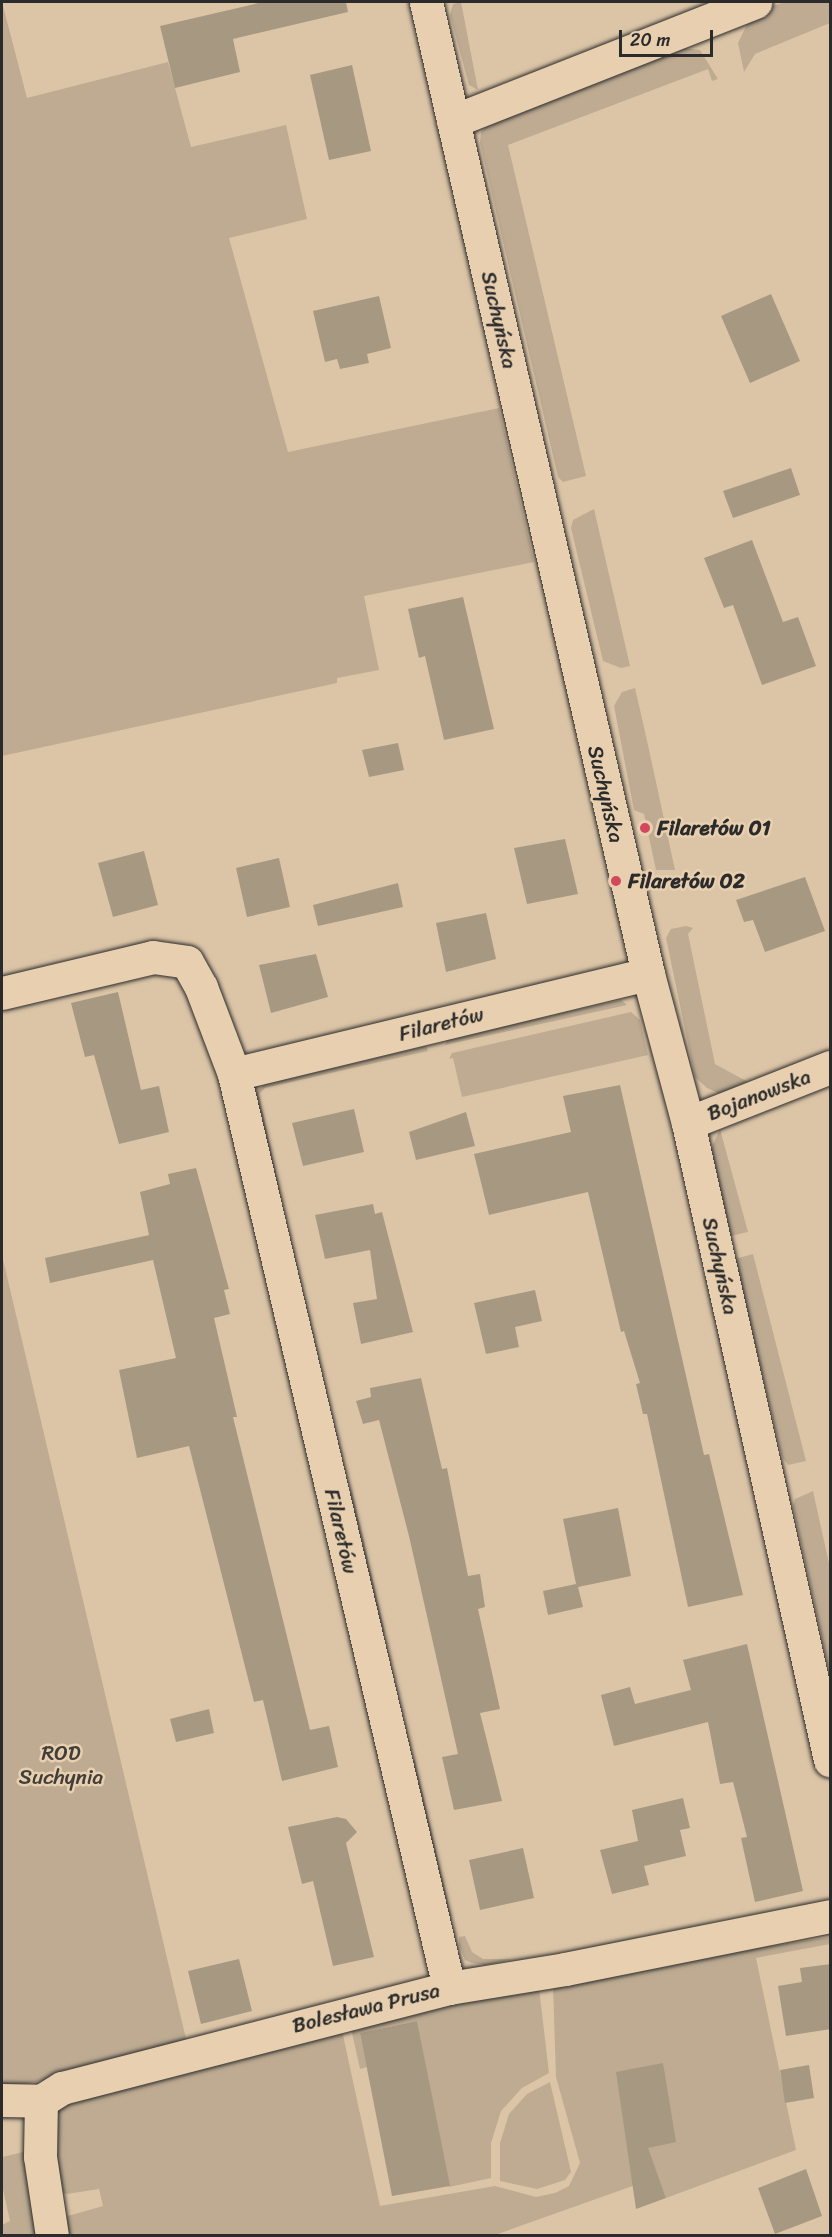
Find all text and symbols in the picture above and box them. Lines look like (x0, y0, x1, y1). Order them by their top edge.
scale bar (622, 18, 716, 56)
text: 20 m (630, 24, 670, 56)
street label: Suchyńska (476, 269, 522, 371)
street label: Suchyńska (583, 743, 629, 845)
place label: Filaretów 01 (657, 815, 771, 841)
marker: Filaretów 01 (638, 821, 652, 835)
place label: Filaretów 02 (628, 868, 745, 894)
marker: Filaretów 02 (609, 874, 623, 888)
street label: Filaretów (396, 1001, 486, 1047)
street label: Bojanowska (704, 1064, 814, 1126)
street label: Suchyńska (697, 1215, 743, 1317)
street label: Filaretów (319, 1486, 363, 1576)
park label: ROD Suchynia (19, 1740, 103, 1790)
street label: Bolesława Prusa (290, 1977, 442, 2039)

